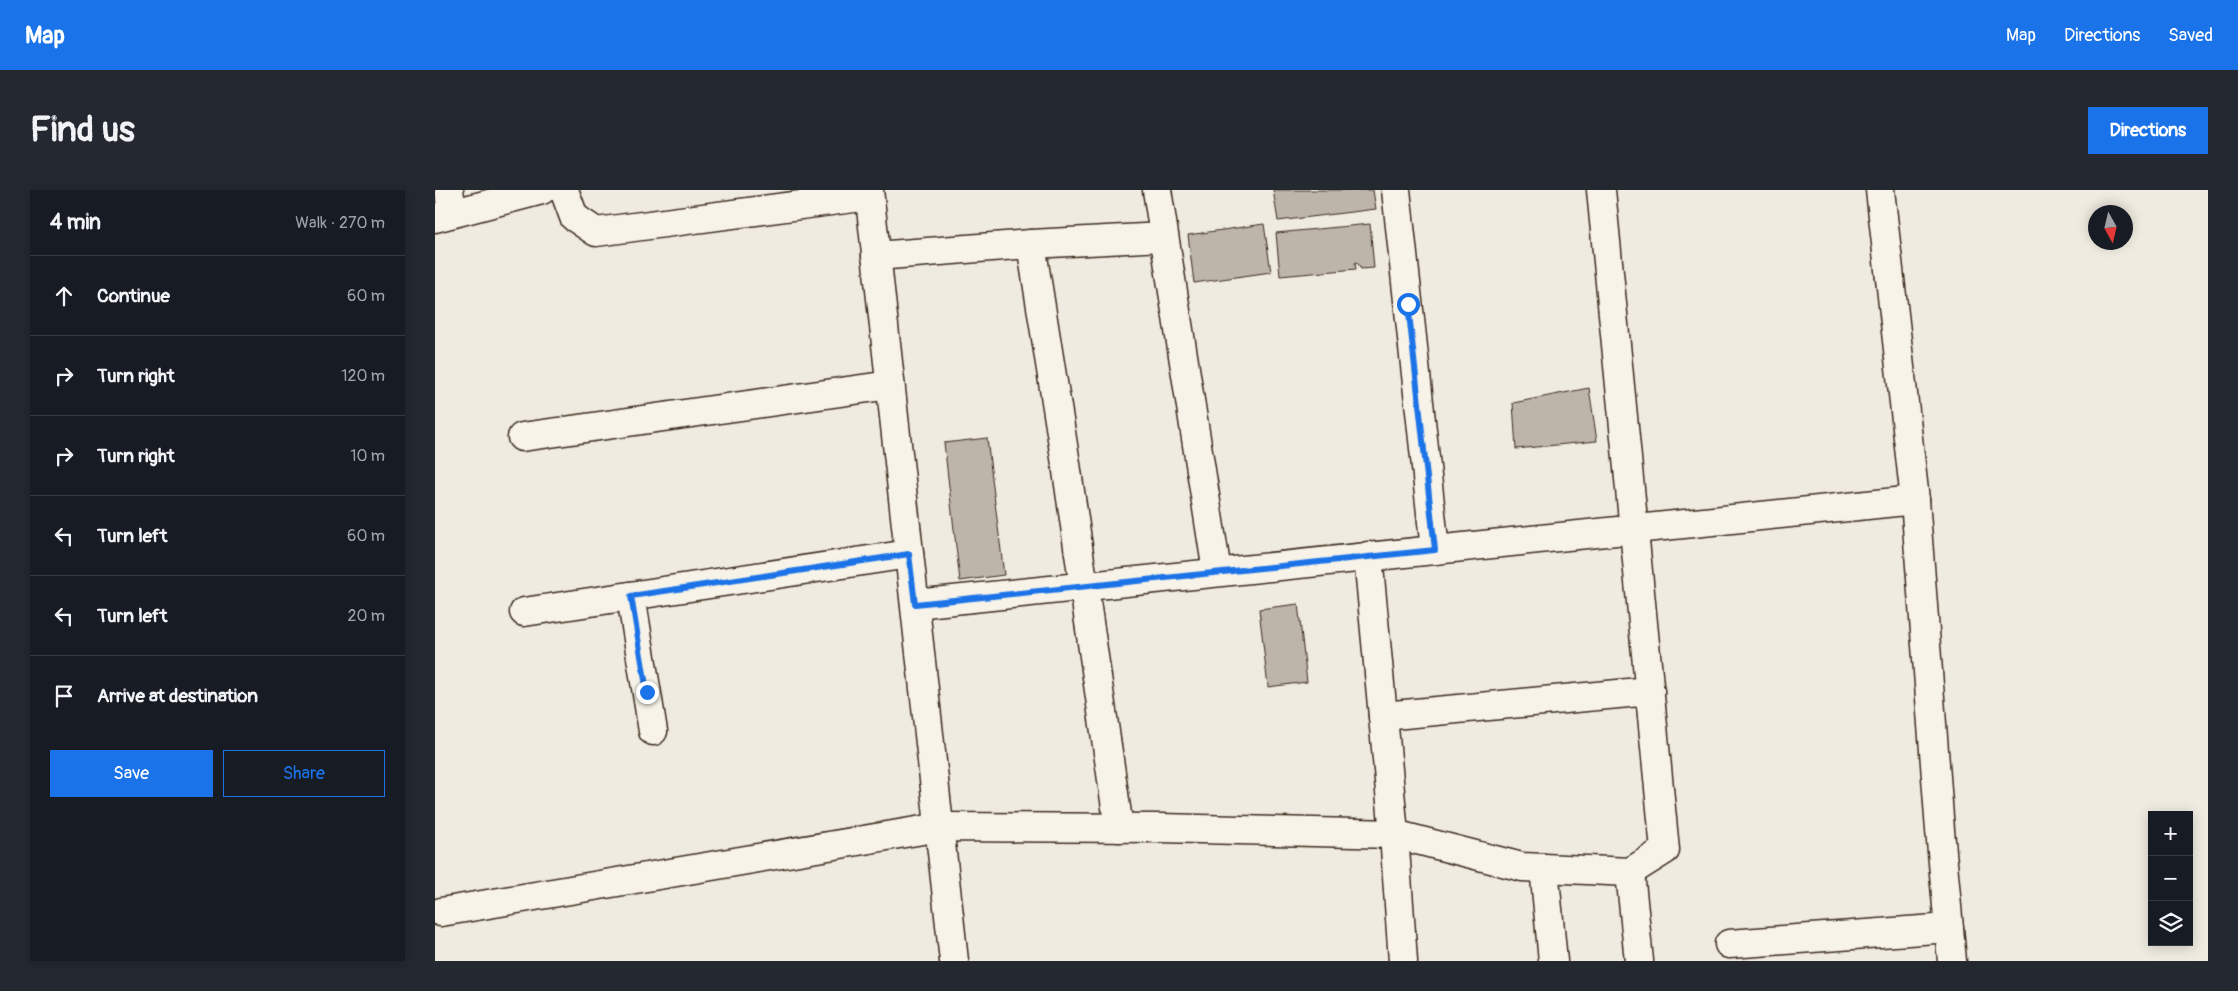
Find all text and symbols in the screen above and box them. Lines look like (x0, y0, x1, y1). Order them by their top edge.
text: Map (25, 21, 65, 50)
text: Map (2006, 24, 2036, 47)
text: Directions (2064, 24, 2140, 47)
text: Saved (2168, 24, 2213, 47)
button: Directions (2088, 107, 2208, 154)
text: Find us (30, 108, 135, 152)
north arrow (2088, 205, 2133, 250)
text: 4 min (50, 209, 101, 236)
text: Walk · 270 m (295, 213, 385, 233)
icon: ahead (50, 282, 78, 310)
text: Continue (97, 284, 170, 308)
text: 60 m (347, 286, 385, 306)
route start (1397, 293, 1420, 316)
icon: right (50, 362, 78, 390)
text: Turn right (97, 364, 175, 388)
text: 120 m (341, 366, 385, 386)
icon: right (50, 442, 78, 470)
text: Turn right (97, 444, 175, 468)
text: 10 m (350, 446, 385, 466)
icon: left (50, 522, 78, 550)
text: Turn left (97, 524, 167, 548)
text: 60 m (347, 526, 385, 546)
icon: left (50, 602, 78, 630)
text: Turn left (97, 604, 167, 628)
text: 20 m (347, 606, 385, 626)
route end (636, 681, 659, 704)
icon: arrive (50, 682, 78, 710)
text: Arrive at destination (97, 684, 258, 708)
button: Save (50, 750, 213, 797)
button: Share (223, 750, 385, 797)
map controls (2148, 811, 2193, 946)
button: + (2148, 811, 2193, 856)
button: − (2148, 856, 2193, 901)
button: layers (2148, 901, 2193, 946)

